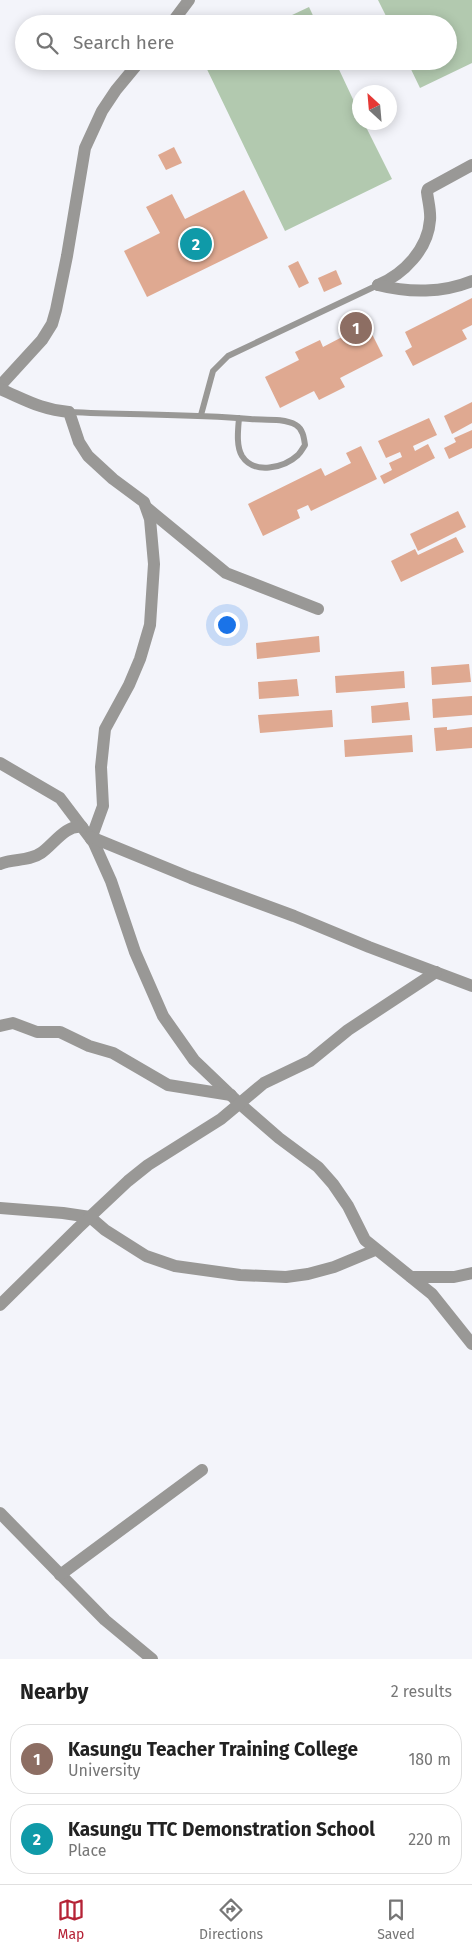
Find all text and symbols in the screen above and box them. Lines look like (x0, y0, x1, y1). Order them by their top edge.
search box (15, 15, 457, 70)
icon: search (33, 29, 61, 57)
text: Search here (73, 31, 174, 54)
north arrow (352, 85, 397, 130)
pin: 2 (180, 225, 212, 263)
pin: 1 (340, 309, 372, 347)
your location (214, 612, 240, 638)
text: Nearby (20, 1679, 88, 1705)
text: 2 results (391, 1682, 452, 1701)
text: Kasungu Teacher Training College (68, 1738, 358, 1761)
text: 1 (33, 1750, 41, 1769)
text: 180 m (408, 1750, 451, 1769)
text: University (68, 1761, 141, 1780)
text: Kasungu TTC Demonstration School (68, 1818, 375, 1841)
text: 2 (33, 1830, 41, 1849)
text: 220 m (408, 1830, 451, 1849)
text: Place (68, 1841, 107, 1860)
tab: Map (57, 1896, 85, 1943)
tab: Directions (199, 1896, 263, 1943)
tab: Saved (377, 1896, 415, 1943)

